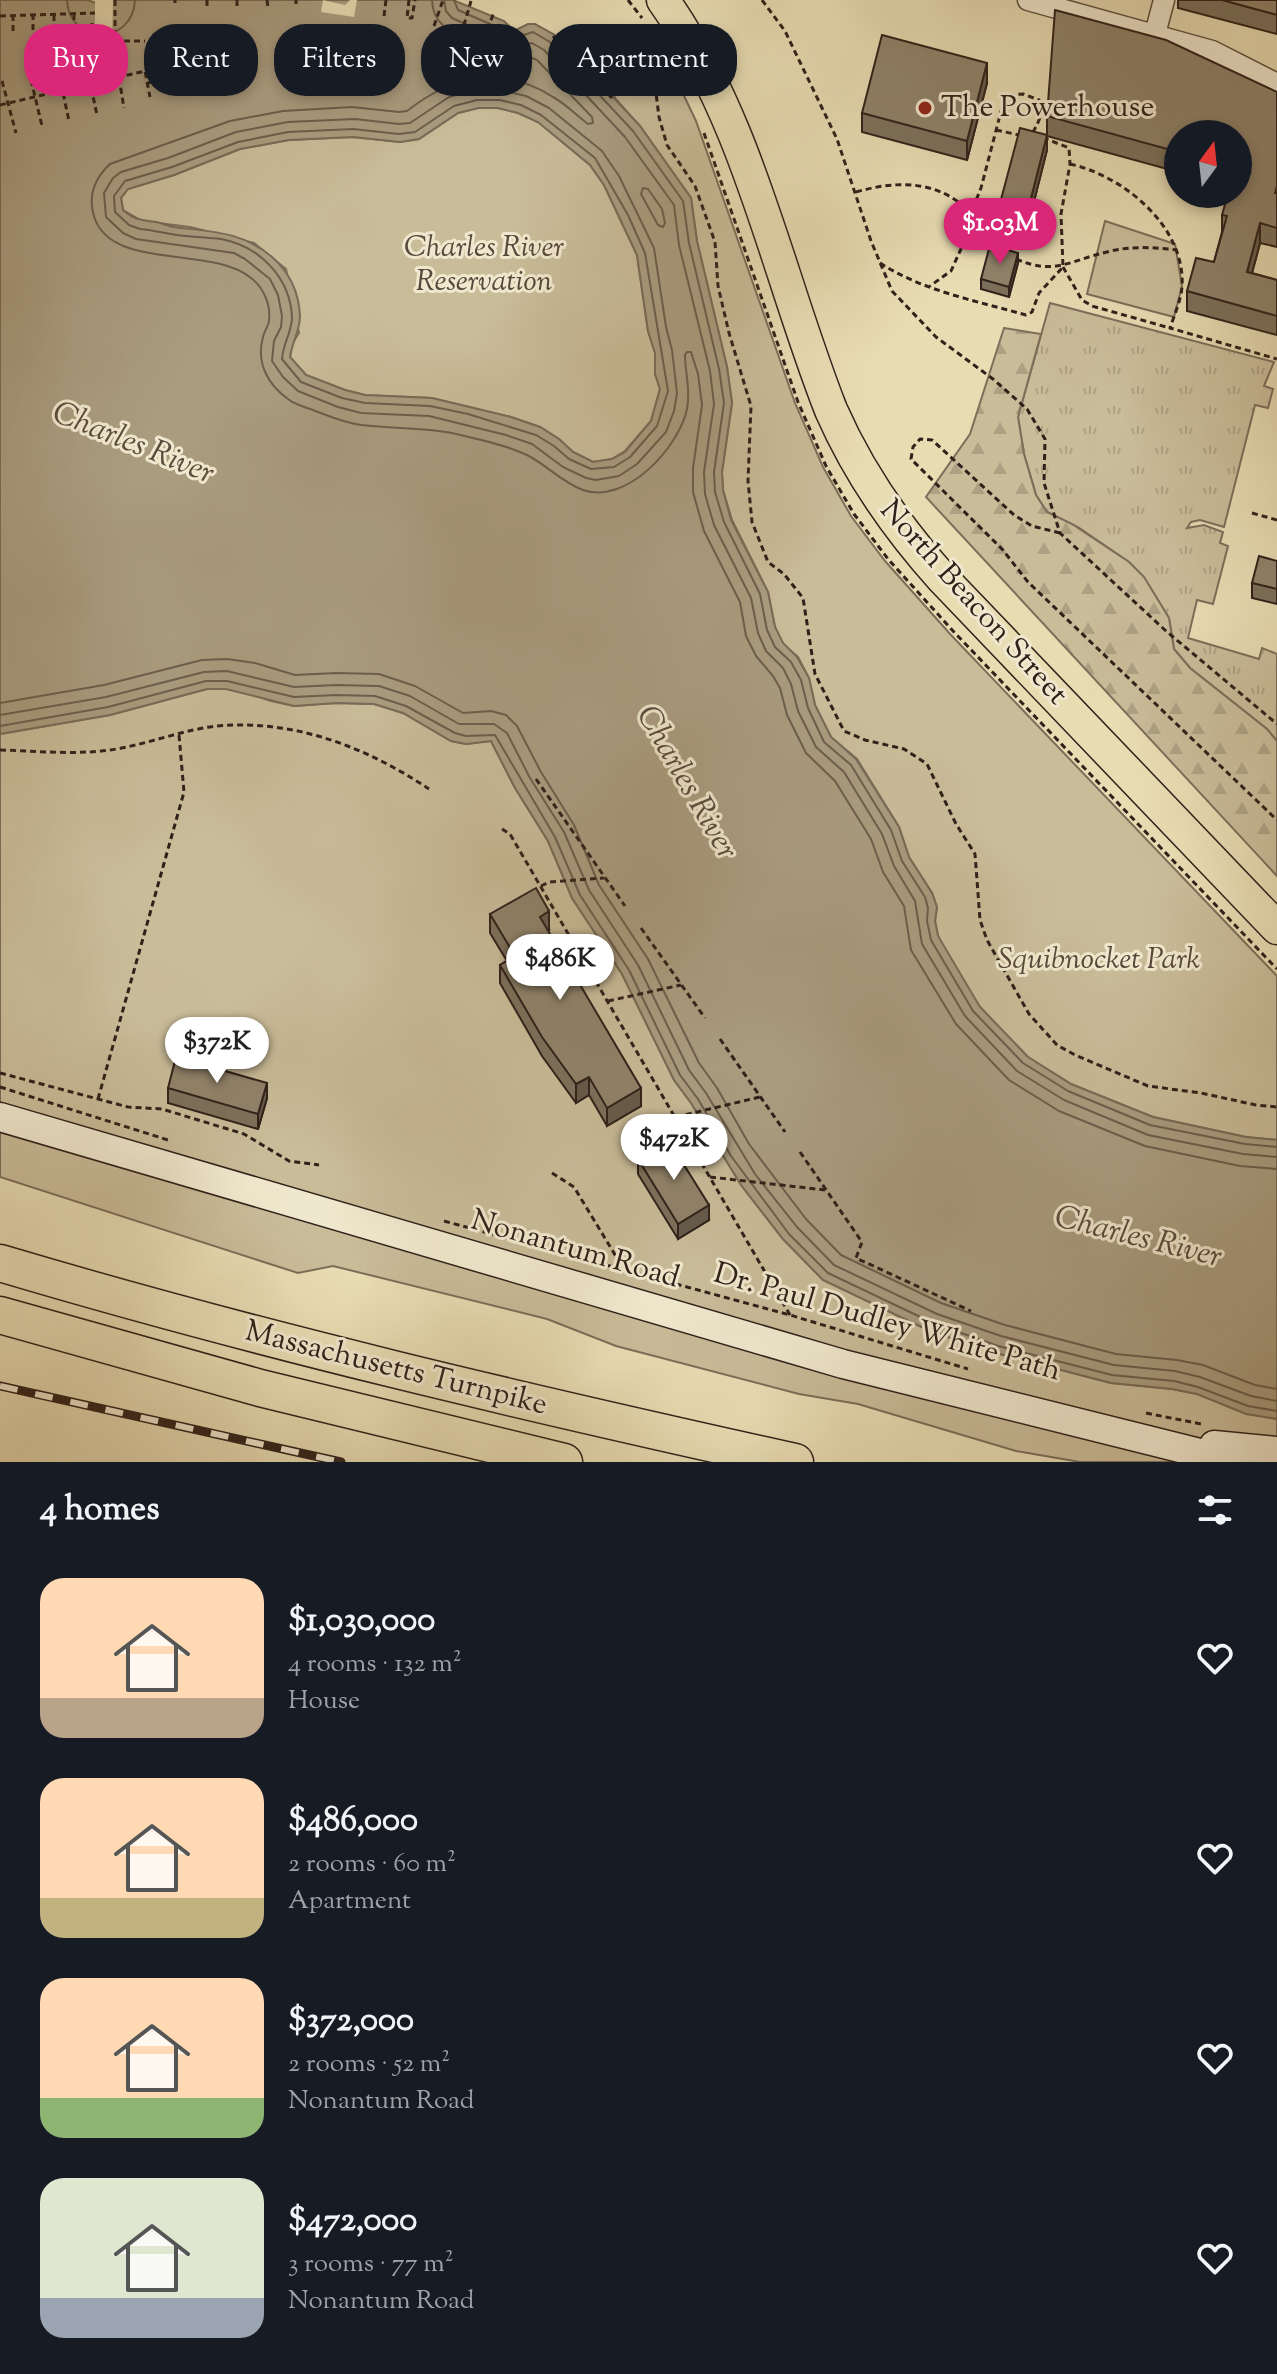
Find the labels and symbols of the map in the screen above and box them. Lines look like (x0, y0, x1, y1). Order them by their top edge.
place label: The Powerhouse (941, 87, 1154, 130)
marker: The Powerhouse (916, 99, 934, 117)
north arrow (1164, 120, 1252, 208)
pin: $1.03M (935, 198, 1065, 266)
park label: Charles River Reservation (404, 227, 564, 304)
water label: Charles River (45, 391, 221, 497)
street label: North Beacon Street (869, 491, 1077, 715)
water label: Charles River (623, 698, 749, 868)
pin: $486K (504, 934, 616, 1002)
park label: Squibnocket Park (998, 939, 1200, 982)
pin: $372K (161, 1017, 273, 1085)
pin: $472K (618, 1114, 730, 1182)
water label: Charles River (1050, 1195, 1226, 1281)
street label: Nonantum Road (466, 1200, 684, 1300)
street label: Dr. Paul Dudley White Path (708, 1253, 1066, 1393)
street label: Massachusetts Turnpike (240, 1311, 552, 1427)

